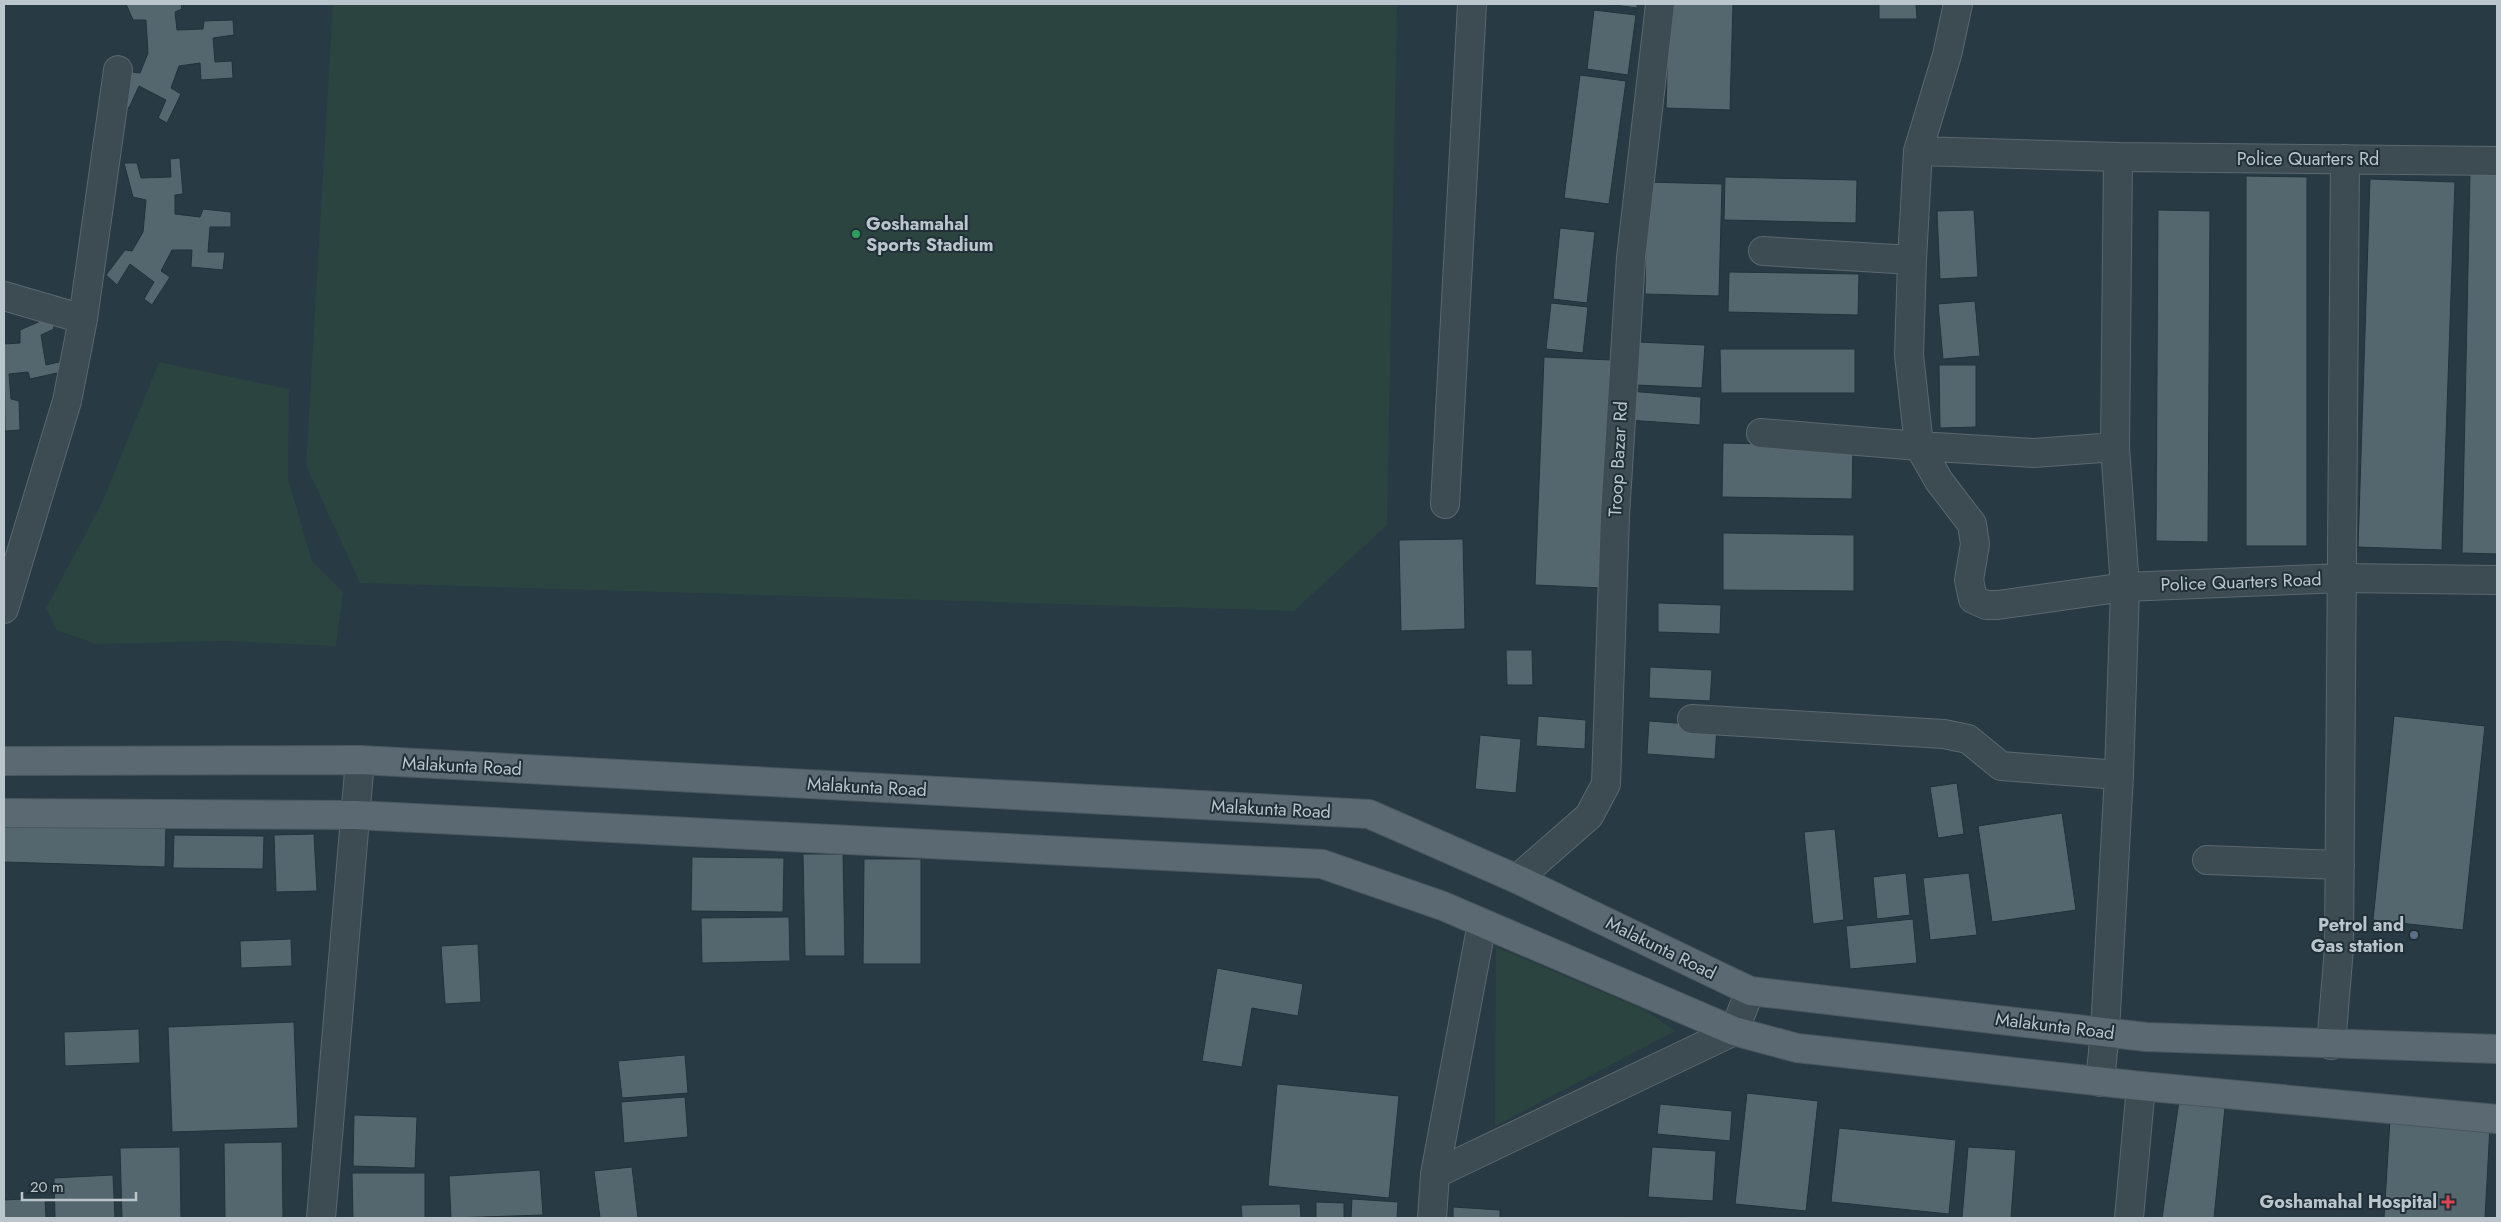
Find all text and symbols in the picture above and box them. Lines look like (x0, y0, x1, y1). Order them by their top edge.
street label: Police Quarters Rd (2237, 146, 2379, 172)
place label: Goshamahal Sports Stadium (866, 211, 994, 258)
marker: Goshamahal Sports Stadium (850, 228, 862, 240)
street label: Troop Bazar Rd (1602, 401, 1634, 517)
street label: Police Quarters Road (2160, 566, 2322, 598)
street label: Malakunta Road (401, 750, 523, 782)
street label: Malakunta Road (806, 771, 928, 803)
street label: Malakunta Road (1210, 793, 1332, 825)
street label: Malakunta Road (1601, 910, 1721, 986)
place label: Petrol and Gas station (2311, 912, 2404, 959)
marker: Petrol and Gas station (2408, 929, 2420, 941)
street label: Malakunta Road (1994, 1006, 2116, 1046)
scale bar (22, 1170, 136, 1202)
text: 20 m (30, 1176, 64, 1198)
place label: Goshamahal Hospital (2260, 1189, 2437, 1215)
marker: Goshamahal Hospital (2441, 1195, 2455, 1209)

